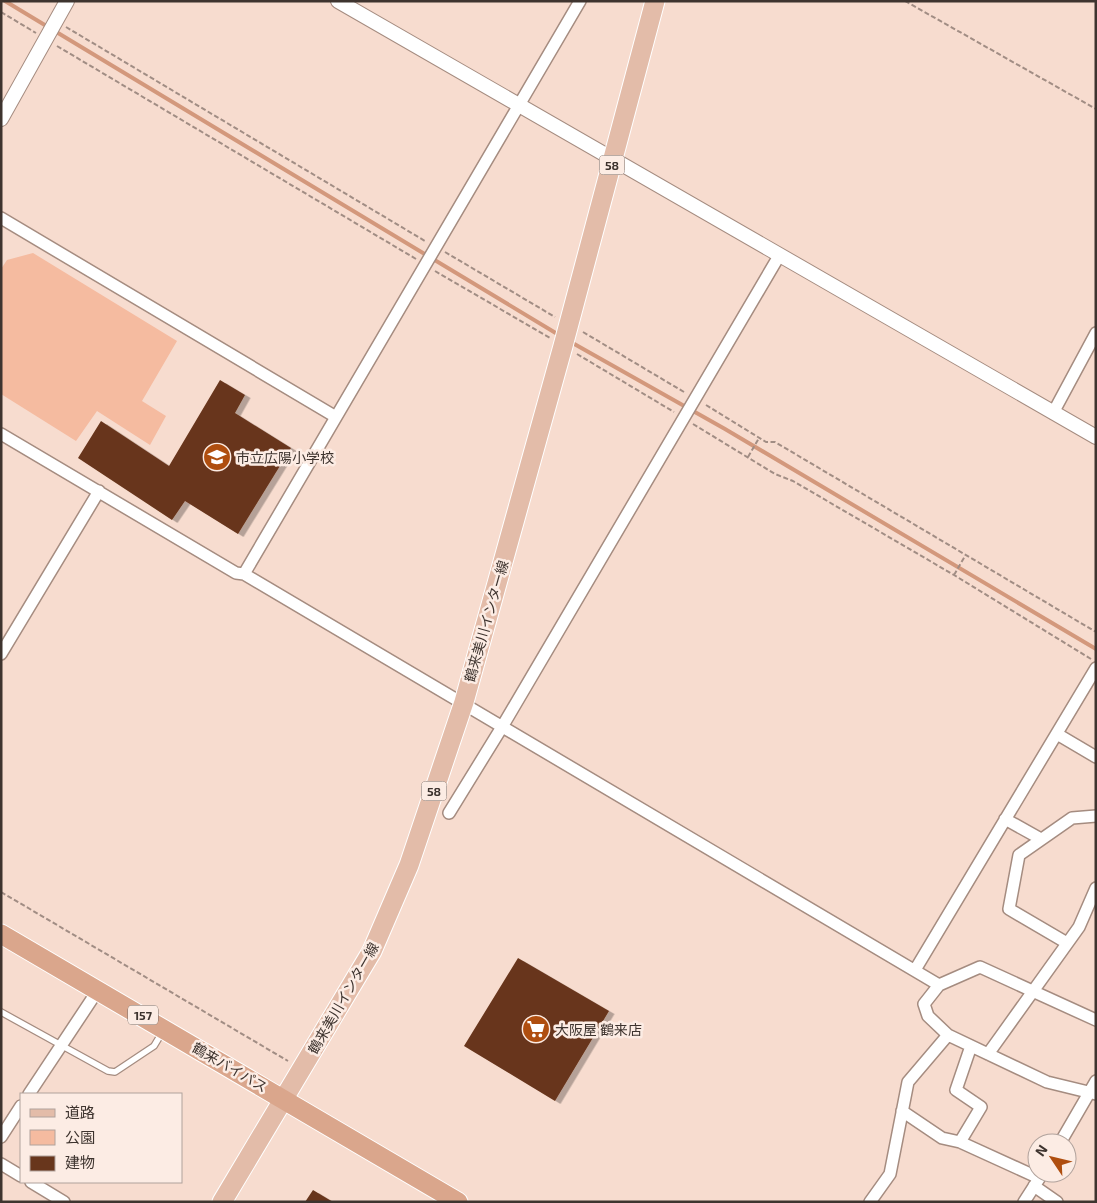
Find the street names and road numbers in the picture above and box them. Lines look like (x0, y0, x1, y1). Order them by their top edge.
road number: 58 (600, 156, 624, 174)
street label: 鶴来美川インター線 (460, 558, 512, 684)
road number: 58 (422, 781, 446, 800)
street label: 鶴来美川インター線 (304, 939, 382, 1057)
road number: 157 (128, 1006, 158, 1024)
street label: 鶴来バイパス (189, 1039, 271, 1095)

